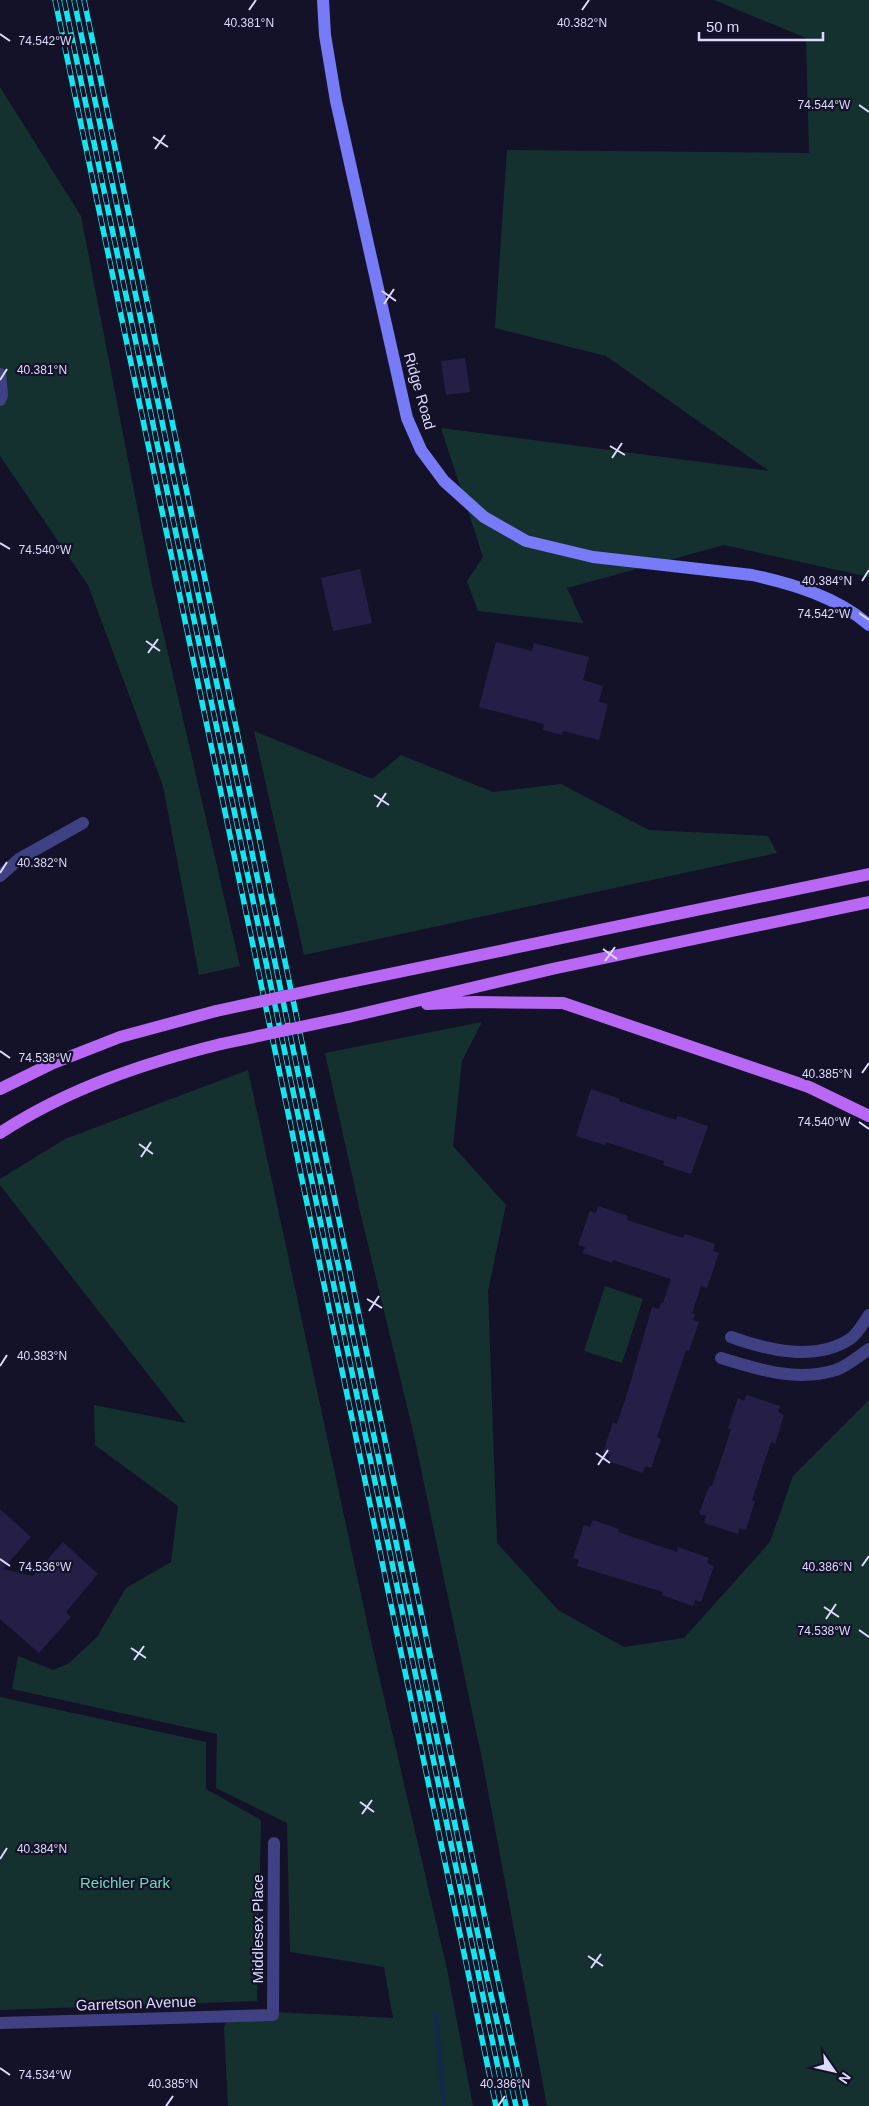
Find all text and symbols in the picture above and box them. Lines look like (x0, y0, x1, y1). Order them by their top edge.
scale bar (699, 10, 823, 42)
text: 40.381°N (224, 16, 274, 30)
text: 40.382°N (557, 16, 607, 30)
text: 50 m (706, 18, 739, 35)
text: 74.542°W (19, 34, 72, 48)
text: 74.544°W (798, 98, 851, 112)
street label: Ridge Road (401, 351, 439, 431)
text: 40.381°N (17, 363, 67, 377)
text: 74.540°W (19, 543, 72, 557)
text: 40.384°N (802, 574, 852, 588)
text: 74.542°W (798, 607, 851, 621)
text: 40.382°N (17, 856, 67, 870)
text: 74.538°W (19, 1051, 72, 1065)
text: 40.385°N (802, 1067, 852, 1081)
text: 74.540°W (798, 1115, 851, 1129)
text: 40.383°N (17, 1349, 67, 1363)
text: 74.536°W (19, 1560, 72, 1574)
text: 40.386°N (802, 1560, 852, 1574)
text: 74.538°W (798, 1624, 851, 1638)
text: 40.384°N (17, 1842, 67, 1856)
park label: Reichler Park (80, 1874, 171, 1891)
street label: Middlesex Place (249, 1874, 266, 1984)
street label: Garretson Avenue (75, 1992, 197, 2014)
north arrow (809, 2046, 859, 2096)
text: 74.534°W (19, 2068, 72, 2082)
text: N (835, 2070, 854, 2087)
text: 40.385°N (148, 2077, 198, 2091)
text: 40.386°N (480, 2077, 530, 2091)

